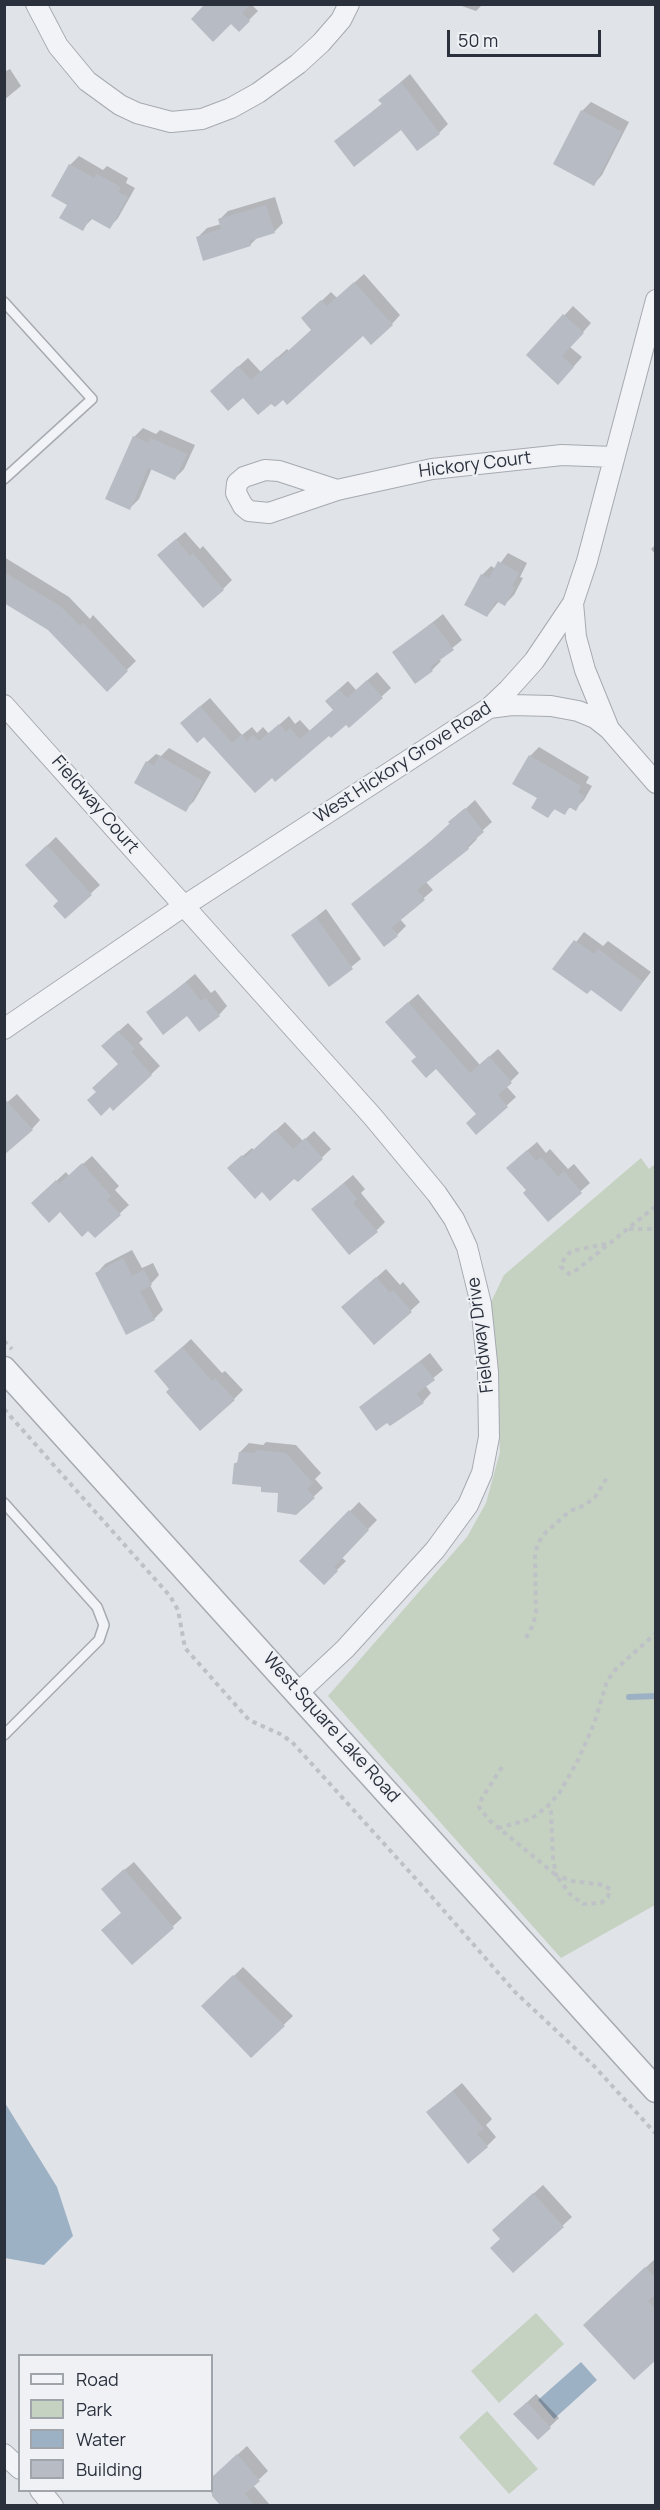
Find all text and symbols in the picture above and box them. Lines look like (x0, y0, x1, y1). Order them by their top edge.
scale bar (450, 18, 604, 56)
text: 50 m (458, 28, 498, 52)
street label: Hickory Court (417, 447, 533, 483)
street label: West Hickory Grove Road (310, 698, 496, 828)
street label: Fieldway Court (47, 752, 143, 858)
street label: Fieldway Drive (463, 1276, 499, 1394)
street label: West Square Lake Road (258, 1649, 404, 1807)
legend (18, 2354, 213, 2492)
text: Road (76, 2367, 119, 2391)
text: Park (76, 2397, 112, 2421)
text: Water (76, 2427, 126, 2451)
text: Building (76, 2457, 142, 2481)

